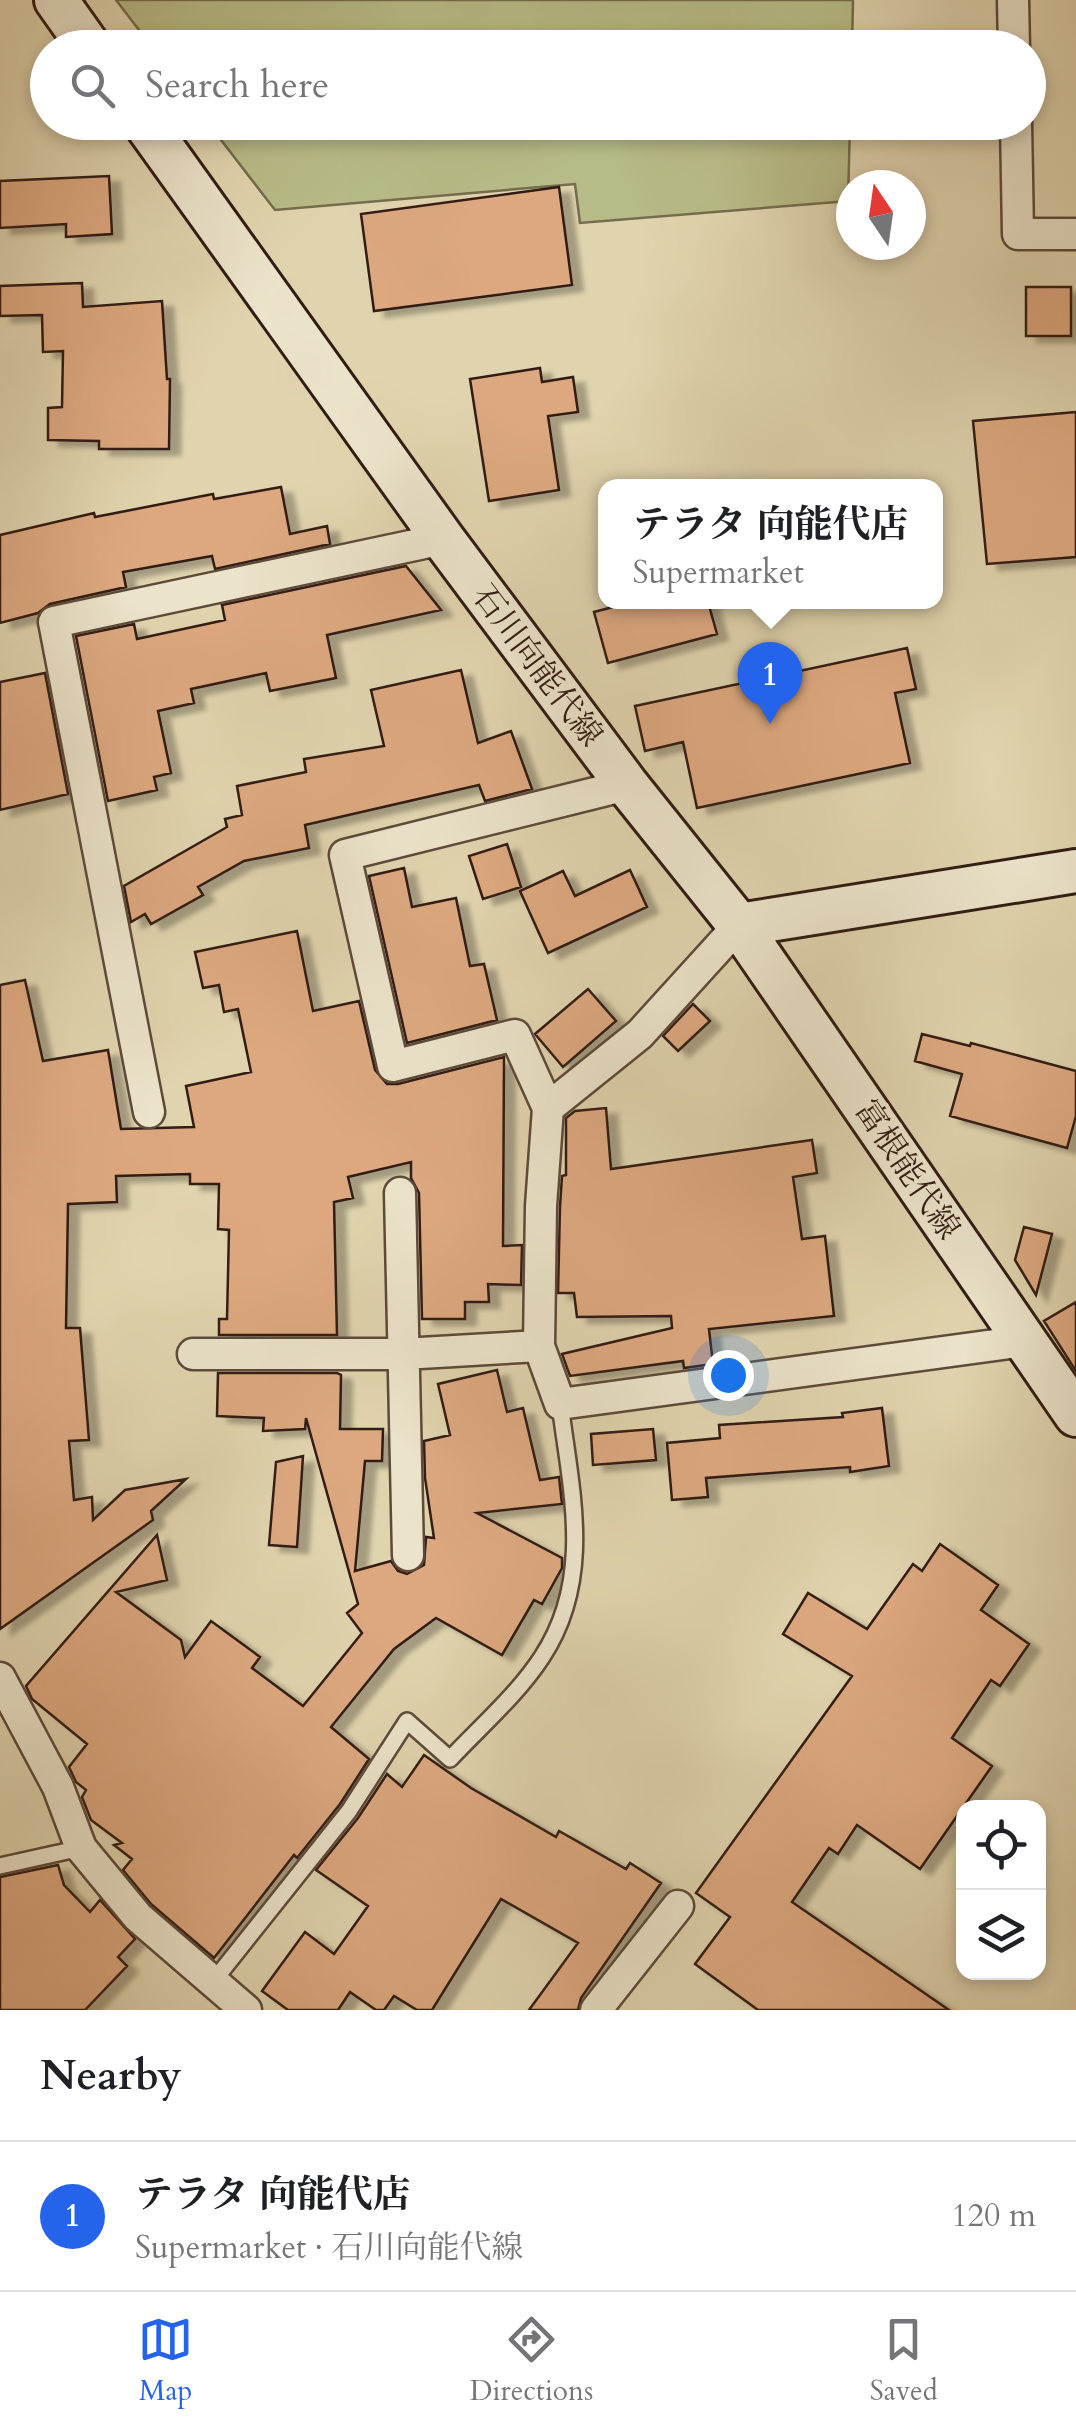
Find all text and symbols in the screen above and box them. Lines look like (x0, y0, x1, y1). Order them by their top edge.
search box (30, 30, 1046, 140)
icon: search (65, 58, 120, 113)
text: Search here (145, 59, 329, 111)
north arrow (836, 170, 926, 260)
popup (598, 479, 943, 609)
text: テラタ 向能代店 (633, 499, 908, 551)
text: Supermarket (633, 551, 804, 595)
street label: 石川向能代線 (462, 576, 613, 756)
pin: 1 (738, 642, 802, 724)
street label: 富根能代線 (844, 1091, 970, 1248)
your location (703, 1350, 754, 1401)
map controls (956, 1800, 1046, 1980)
button: locate (956, 1800, 1046, 1890)
button: layers (956, 1890, 1046, 1980)
text: Nearby (40, 2047, 182, 2104)
text: テラタ 向能代店 (135, 2169, 411, 2221)
text: 1 (64, 2194, 81, 2238)
text: 120 m (951, 2194, 1036, 2238)
text: Supermarket · 石川向能代線 (135, 2226, 523, 2270)
tab: Map (138, 2312, 193, 2410)
tab: Directions (470, 2312, 593, 2410)
tab: Saved (870, 2312, 938, 2410)

